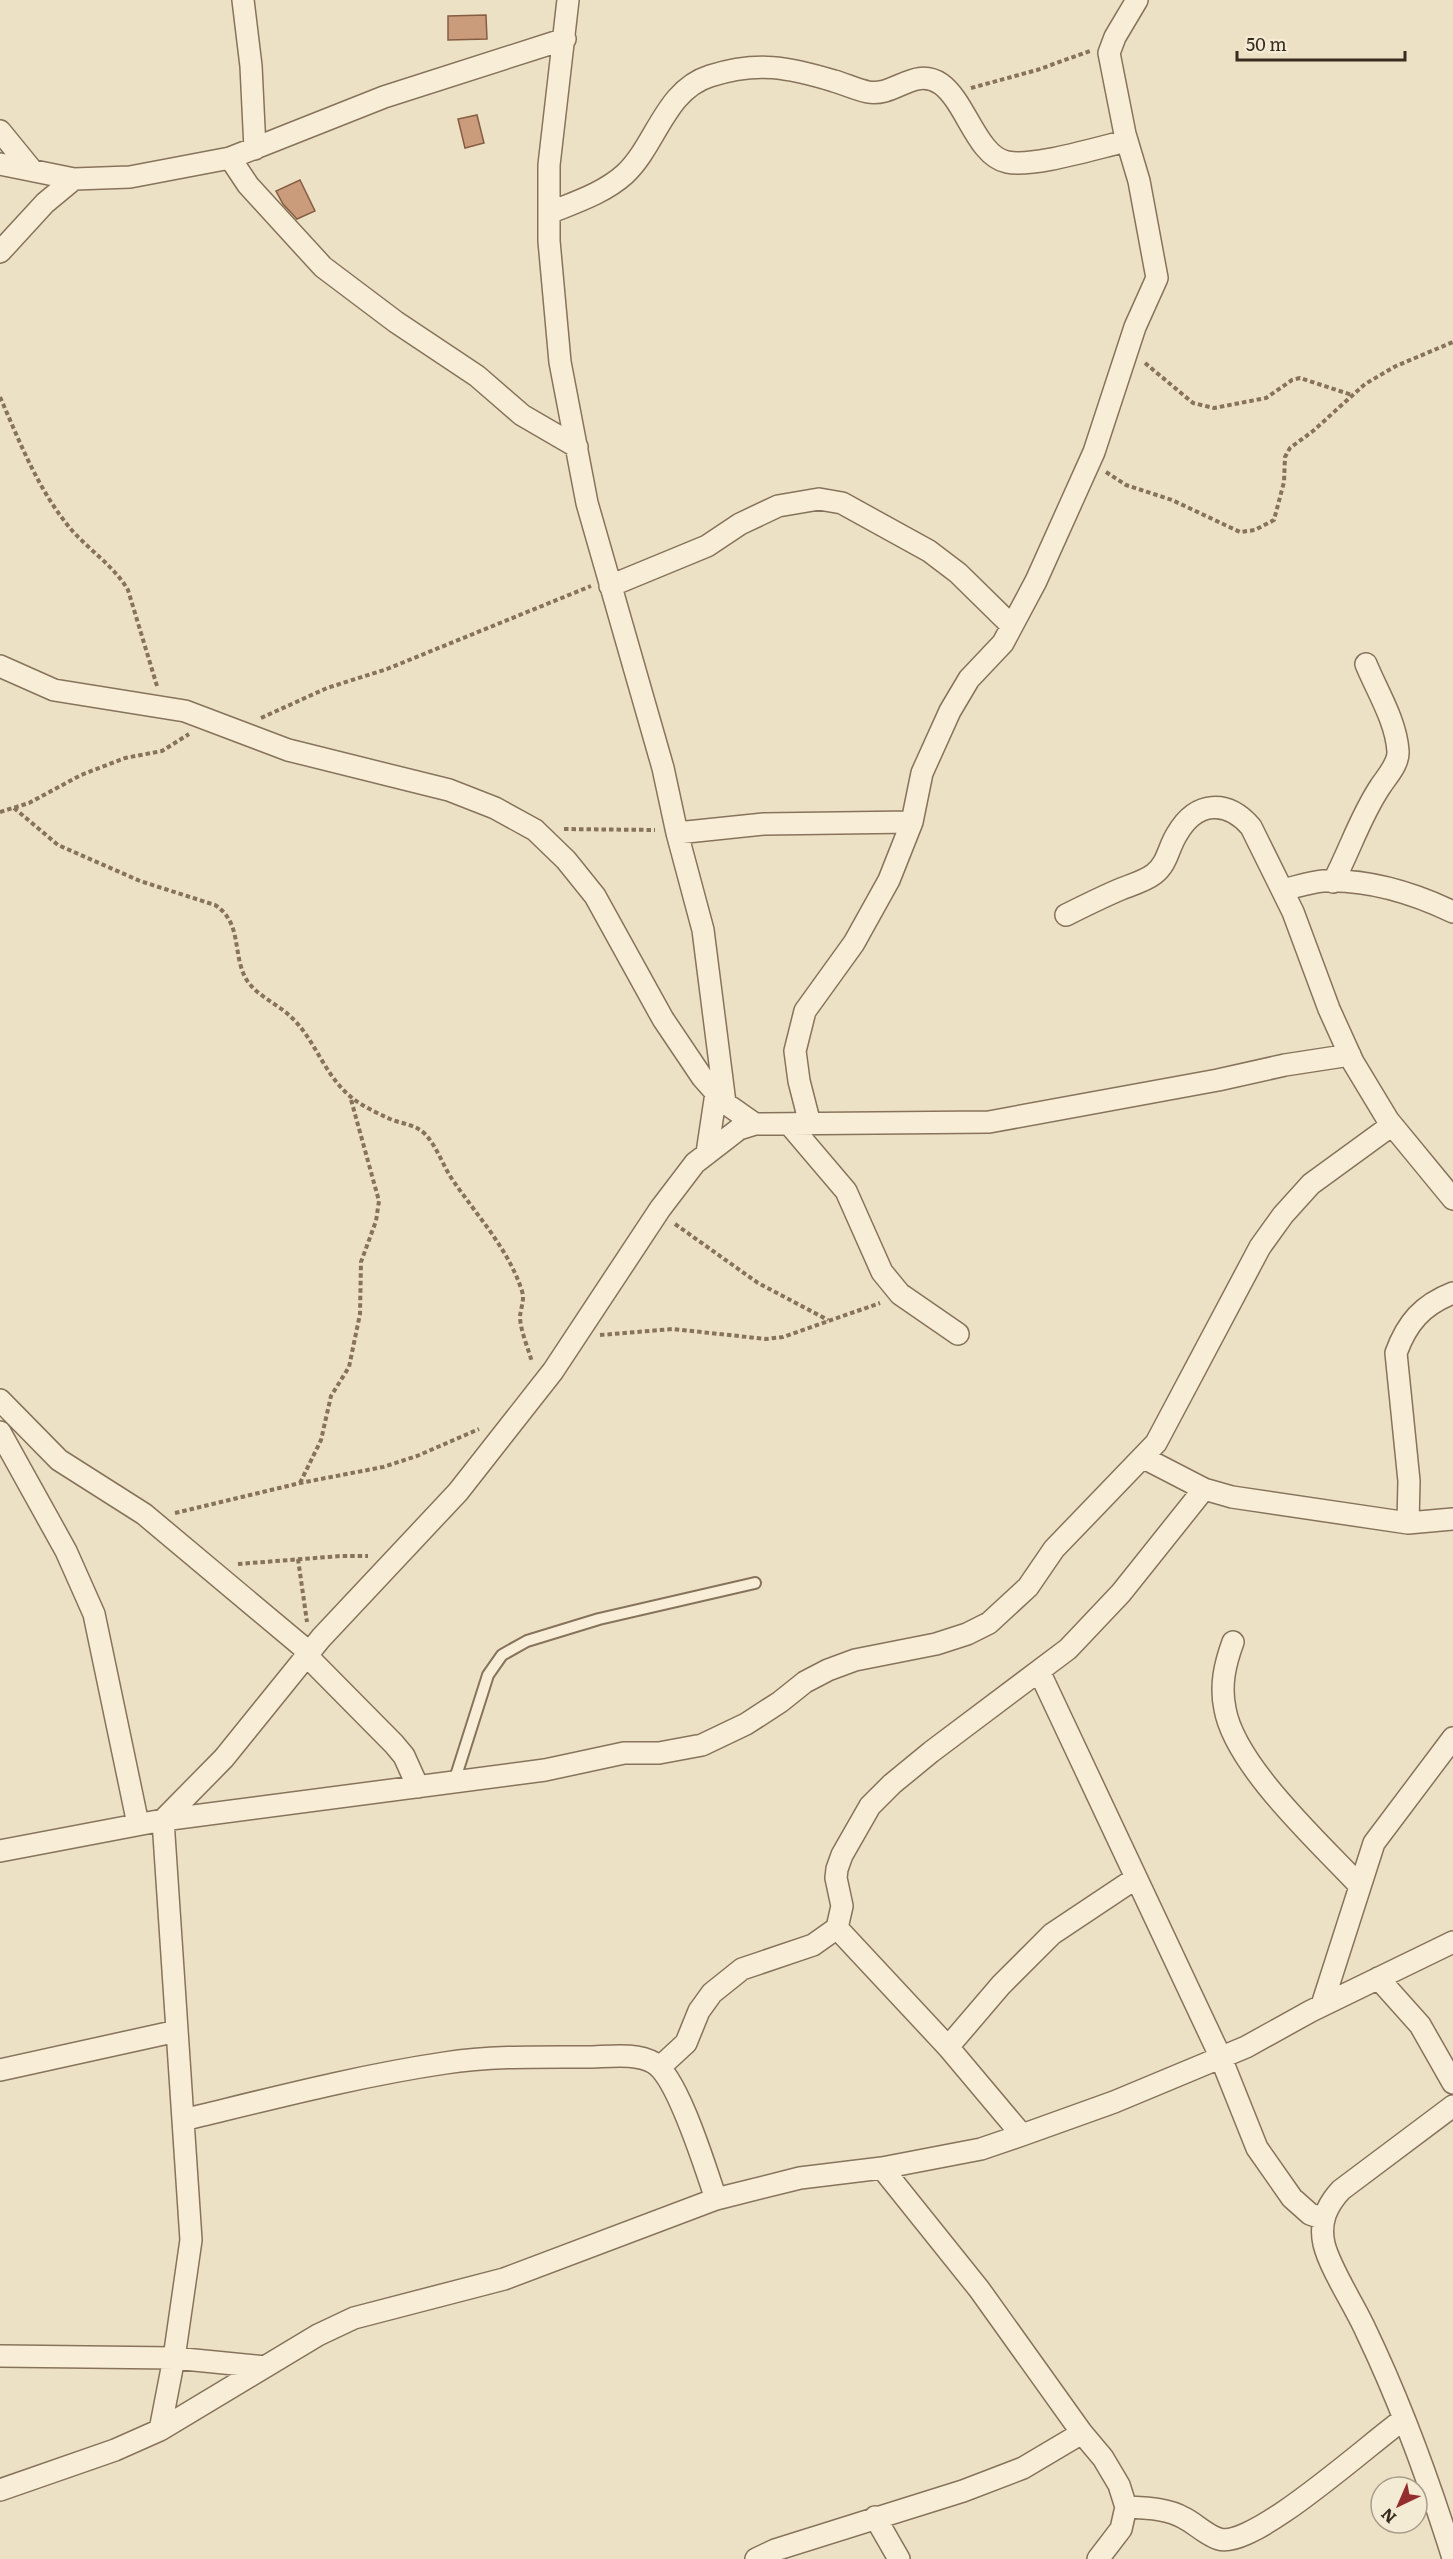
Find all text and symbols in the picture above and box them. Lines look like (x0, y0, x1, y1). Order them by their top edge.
scale bar (1237, 24, 1405, 62)
text: 50 m (1246, 30, 1287, 57)
north arrow (1369, 2475, 1429, 2535)
text: N (1375, 2503, 1401, 2530)

